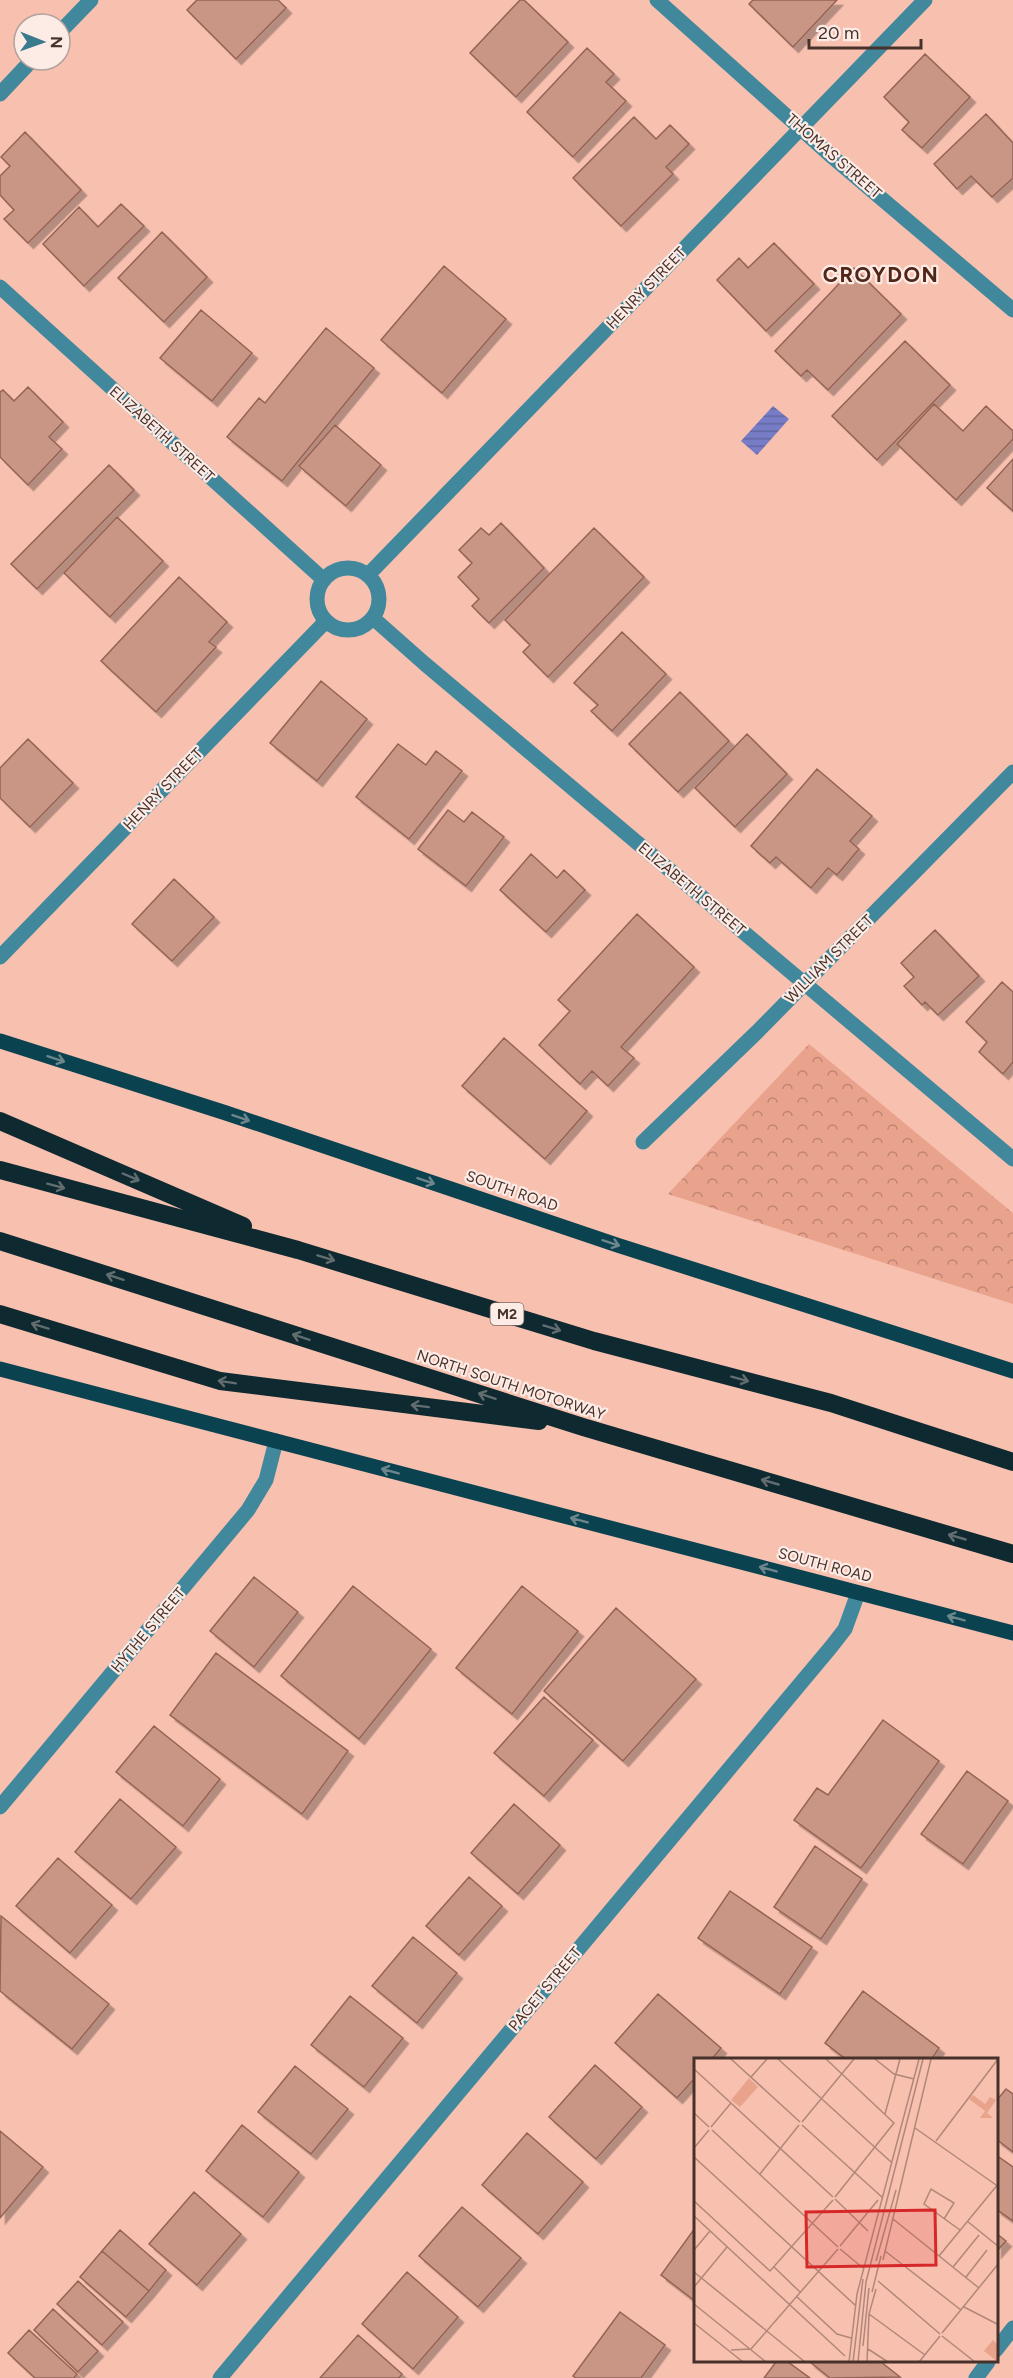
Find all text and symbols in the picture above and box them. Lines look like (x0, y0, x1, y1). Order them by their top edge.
north arrow (12, 12, 72, 72)
scale bar (809, 12, 922, 50)
text: 20 m (818, 22, 859, 44)
text: N (47, 36, 66, 49)
street label: THOMAS STREET (783, 110, 886, 203)
street label: HENRY STREET (602, 243, 690, 333)
district label: CROYDON (823, 262, 939, 287)
street label: ELIZABETH STREET (106, 382, 219, 486)
street label: HENRY STREET (119, 744, 207, 834)
street label: ELIZABETH STREET (635, 839, 750, 940)
street label: WILLIAM STREET (781, 911, 877, 1007)
one-way arrow (46, 1054, 65, 1065)
one-way arrow (231, 1114, 250, 1125)
street label: SOUTH ROAD (464, 1167, 560, 1215)
one-way arrow (121, 1172, 139, 1184)
one-way arrow (416, 1176, 435, 1187)
one-way arrow (46, 1181, 65, 1192)
one-way arrow (601, 1239, 620, 1250)
one-way arrow (316, 1253, 335, 1264)
one-way arrow (106, 1271, 125, 1282)
road number: M2 (490, 1303, 524, 1325)
one-way arrow (31, 1320, 50, 1331)
one-way arrow (542, 1323, 561, 1334)
one-way arrow (292, 1331, 311, 1342)
street label: NORTH SOUTH MOTORWAY (415, 1346, 607, 1424)
one-way arrow (731, 1374, 750, 1386)
one-way arrow (218, 1376, 237, 1387)
one-way arrow (478, 1390, 497, 1401)
one-way arrow (411, 1401, 431, 1412)
one-way arrow (381, 1464, 400, 1476)
one-way arrow (761, 1476, 780, 1487)
one-way arrow (570, 1513, 589, 1525)
one-way arrow (948, 1531, 967, 1542)
street label: SOUTH ROAD (776, 1544, 874, 1586)
one-way arrow (759, 1563, 778, 1574)
street label: HYTHE STREET (107, 1583, 189, 1676)
one-way arrow (947, 1612, 966, 1623)
street label: PAGET STREET (505, 1943, 586, 2034)
inset map (694, 2058, 998, 2363)

